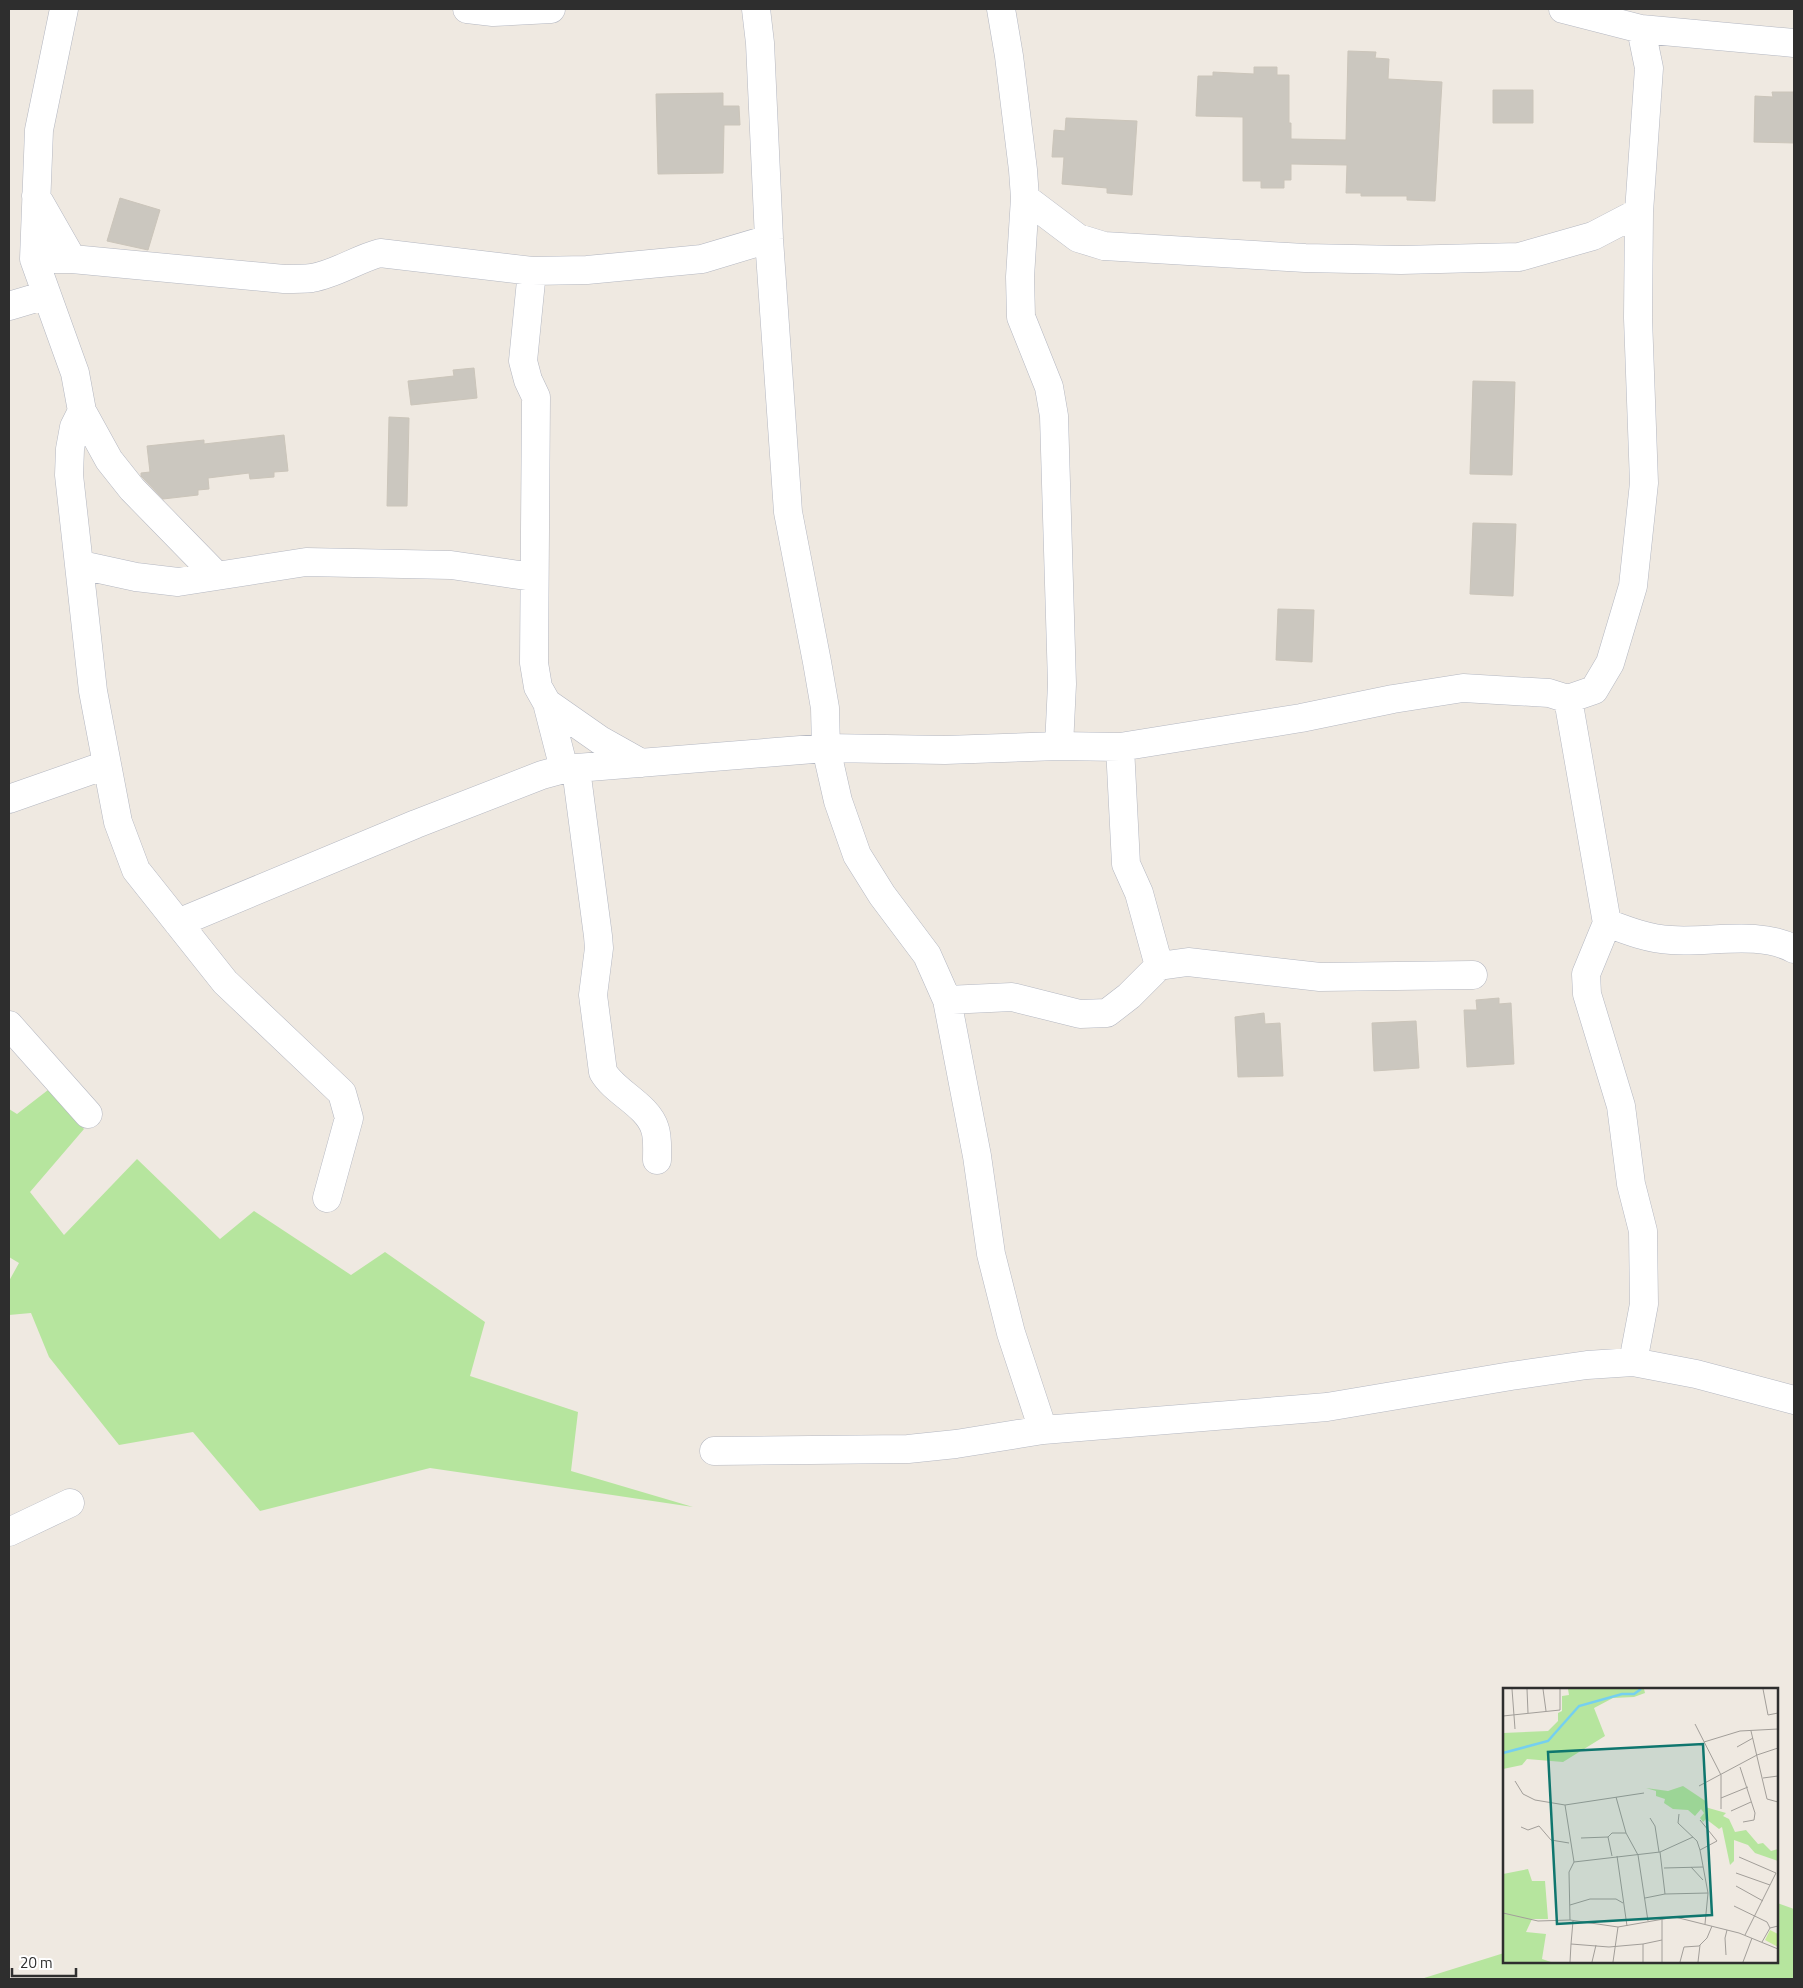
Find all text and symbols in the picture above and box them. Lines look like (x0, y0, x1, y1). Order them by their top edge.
inset map (1503, 1688, 1778, 1963)
scale bar (12, 1946, 76, 1978)
text: 20 m (20, 1951, 53, 1974)

